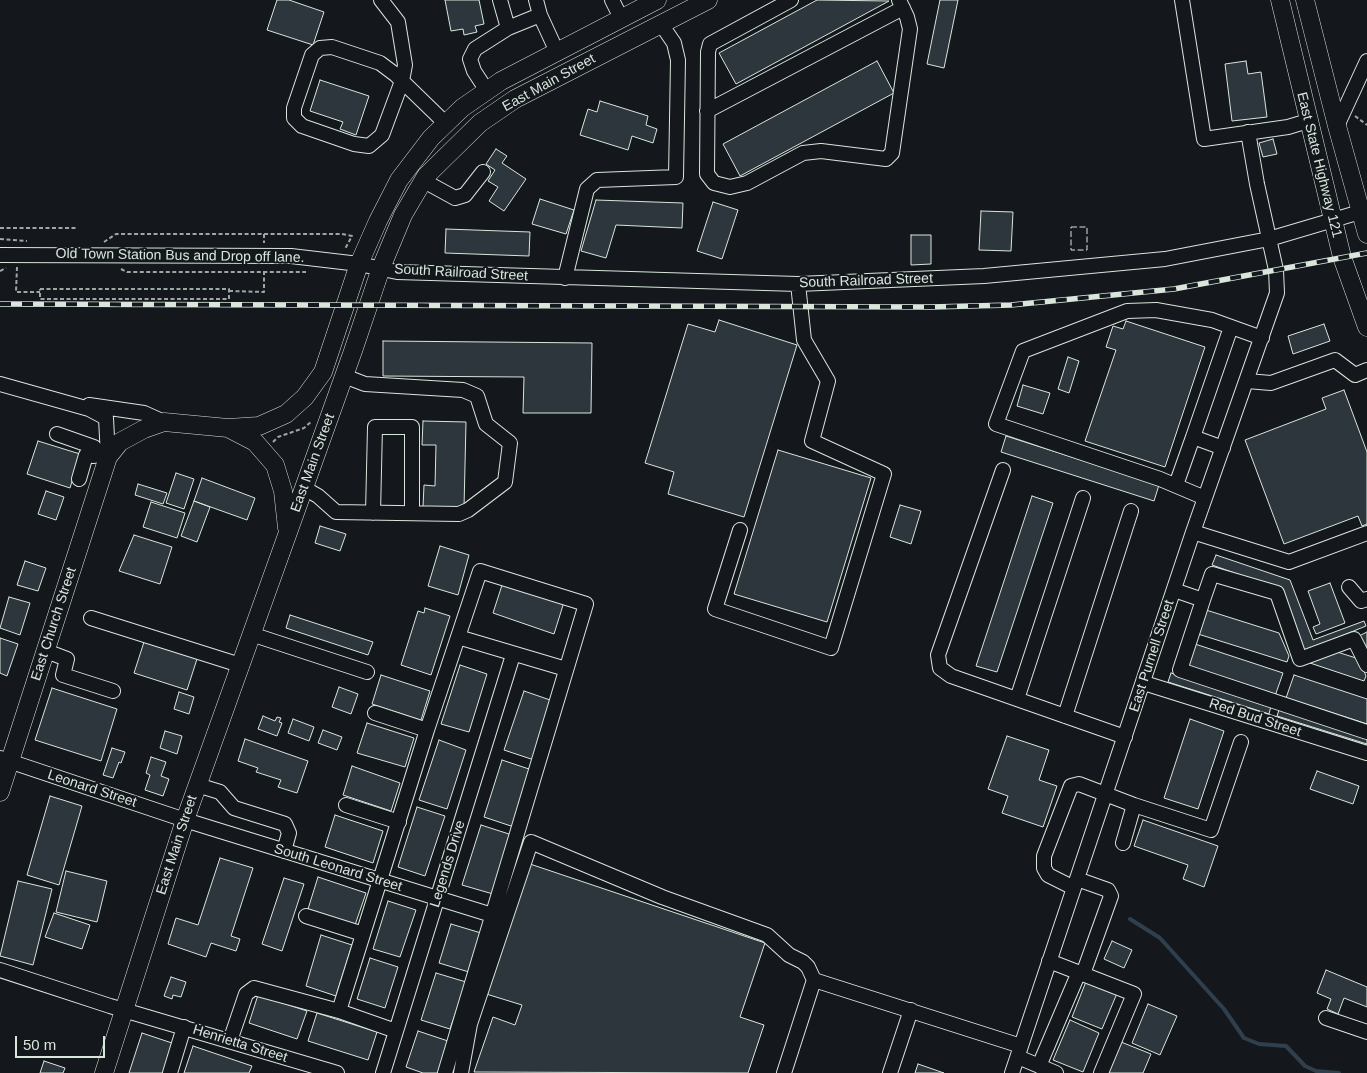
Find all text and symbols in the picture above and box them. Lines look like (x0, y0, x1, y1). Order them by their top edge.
street label: East Main Street (500, 51, 598, 115)
street label: East State Highway 121 (1293, 90, 1345, 240)
street label: Old Town Station Bus and Drop off lane. (55, 245, 305, 267)
street label: South Railroad Street (394, 261, 528, 285)
street label: South Railroad Street (799, 270, 933, 292)
street label: East Main Street (287, 412, 339, 514)
street label: East Church Street (28, 565, 80, 683)
street label: East Purnell Street (1126, 598, 1178, 714)
street label: Red Bud Street (1207, 695, 1303, 741)
street label: Leonard Street (45, 767, 139, 811)
street label: East Main Street (153, 793, 201, 897)
street label: Legends Drive (427, 818, 469, 910)
street label: South Leonard Street (272, 841, 404, 895)
street label: Henrietta Street (191, 1022, 289, 1066)
scale bar (18, 1026, 108, 1058)
text: 50 m (23, 1036, 56, 1053)

